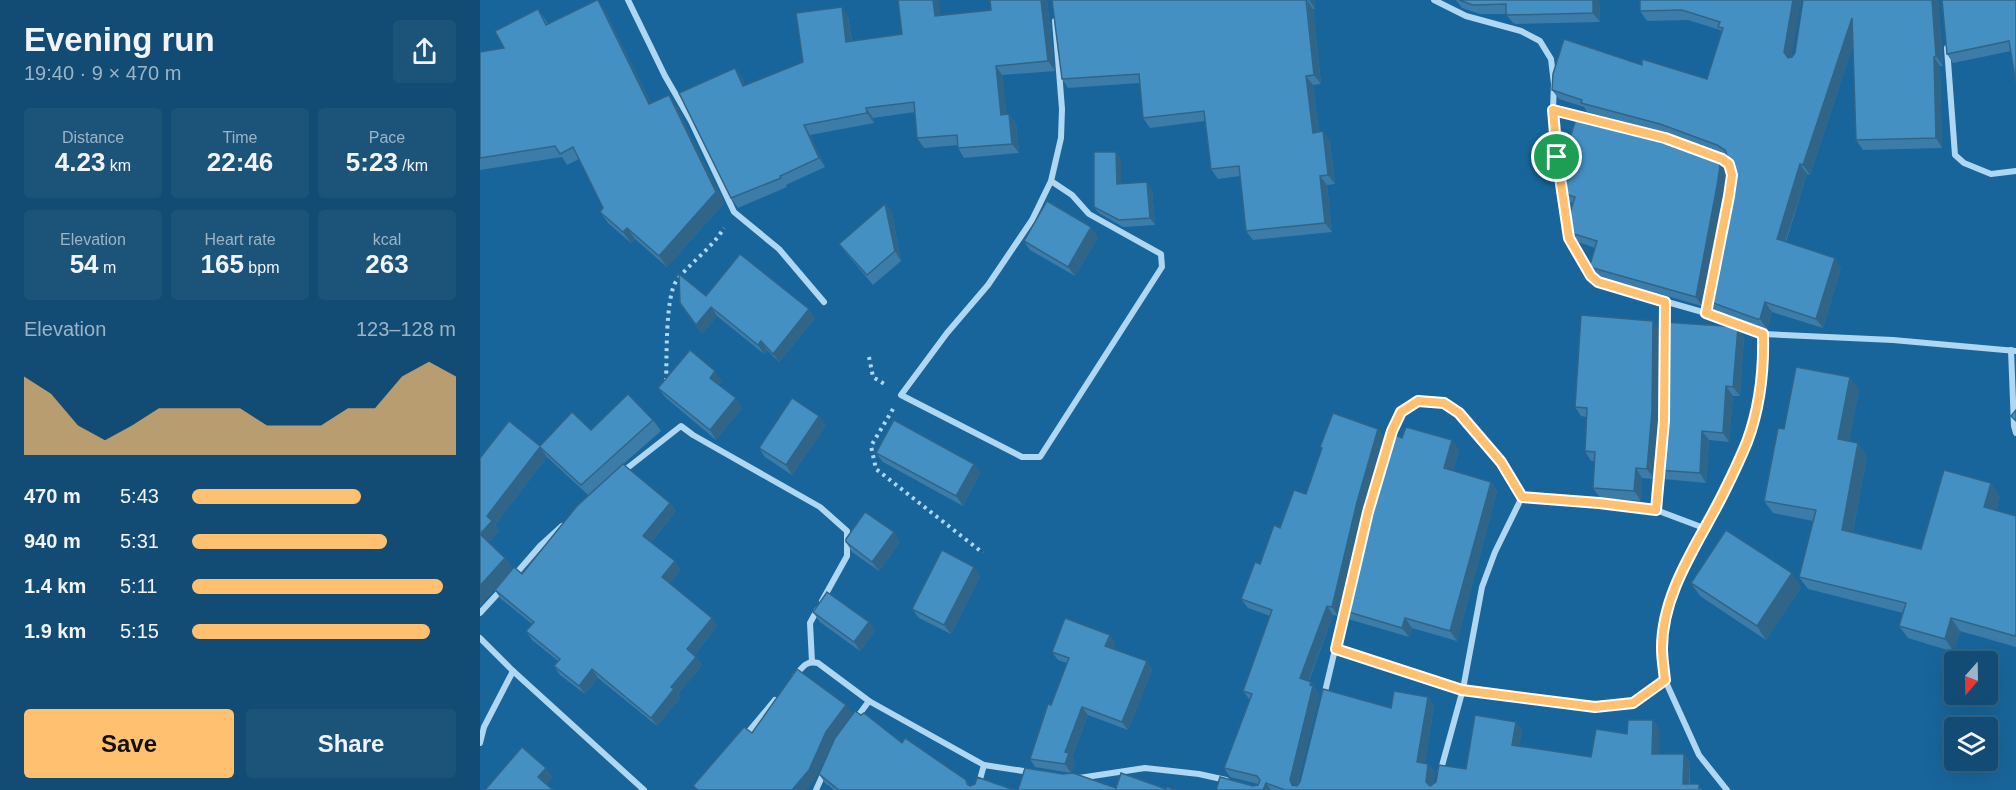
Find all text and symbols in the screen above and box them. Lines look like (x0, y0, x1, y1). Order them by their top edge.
button: share (393, 20, 456, 83)
text: Evening run (24, 21, 215, 58)
text: 19:40 · 9 × 470 m (24, 62, 181, 84)
text: Distance (62, 129, 124, 146)
text: Time (223, 129, 257, 146)
text: Pace (369, 129, 405, 146)
pin (1531, 131, 1582, 182)
icon: arrive (1540, 140, 1573, 173)
text: 4.23 (55, 147, 105, 177)
text: 22:46 (207, 147, 273, 177)
text: 5:23 (346, 147, 398, 177)
text: km (105, 157, 131, 174)
text: /km (398, 157, 428, 174)
text: Elevation (60, 231, 126, 248)
text: Heart rate (204, 231, 276, 248)
text: kcal (373, 231, 401, 248)
text: 54 (70, 249, 99, 279)
text: 165 (201, 249, 244, 279)
text: 263 (365, 249, 409, 279)
text: m (99, 259, 116, 276)
text: bpm (244, 259, 279, 276)
text: Elevation (24, 318, 106, 340)
text: 123–128 m (356, 318, 456, 340)
text: 470 m (24, 485, 81, 507)
text: 5:43 (120, 485, 159, 507)
text: 940 m (24, 530, 81, 552)
text: 5:31 (120, 530, 159, 552)
text: 1.4 km (24, 575, 86, 597)
text: 5:11 (120, 575, 157, 597)
text: 1.9 km (24, 620, 86, 642)
text: 5:15 (120, 620, 159, 642)
north arrow (1944, 651, 1998, 705)
map controls (1944, 651, 1998, 771)
button: Save (24, 709, 234, 778)
button: Share (246, 709, 456, 778)
button: layers (1944, 717, 1998, 771)

